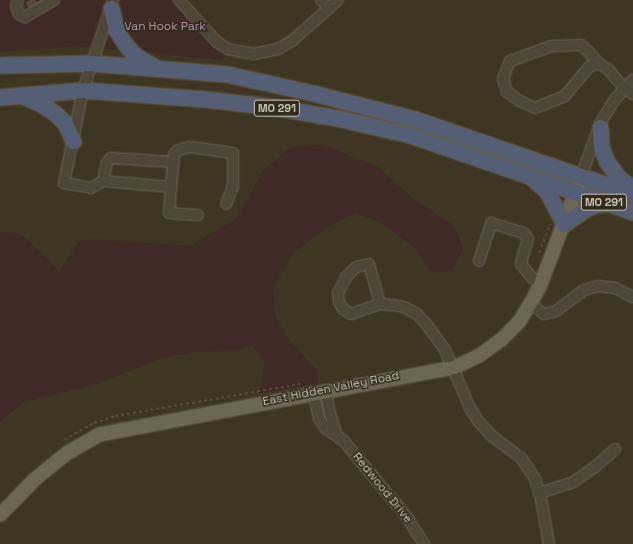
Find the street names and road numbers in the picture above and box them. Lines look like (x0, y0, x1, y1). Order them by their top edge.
road number: MO 291 (253, 99, 301, 117)
road number: MO 291 (580, 193, 628, 211)
street label: East Hidden Valley Road (261, 369, 401, 409)
street label: Redwood Drive (349, 450, 415, 526)

